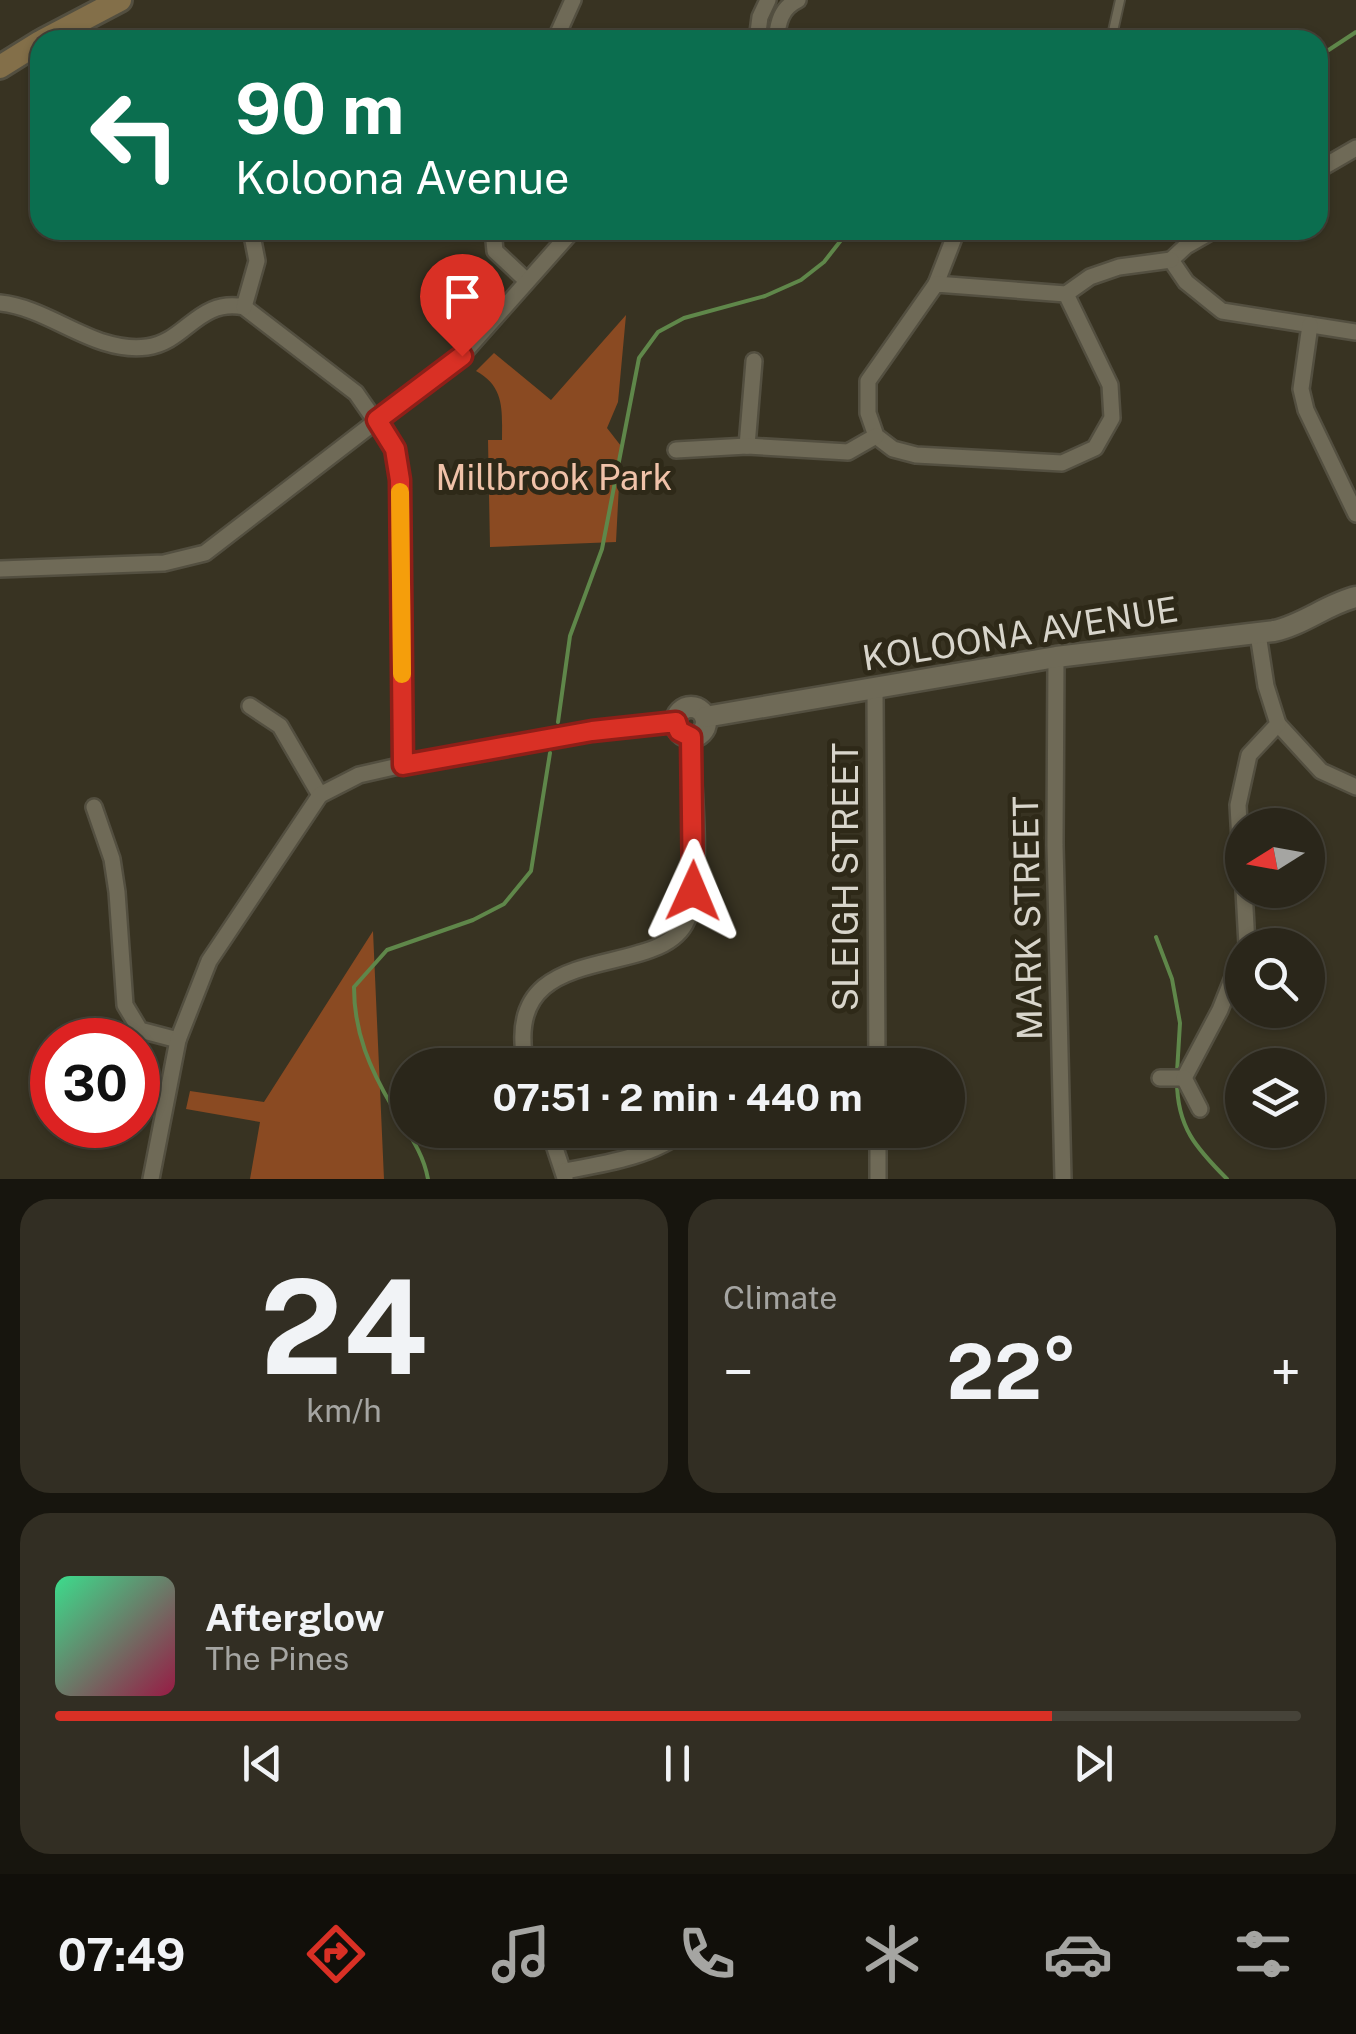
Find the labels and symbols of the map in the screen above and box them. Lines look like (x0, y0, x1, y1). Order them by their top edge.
pin (420, 254, 505, 357)
park label: Millbrook Park (435, 457, 673, 498)
street label: KOLOONA AVENUE (859, 588, 1181, 679)
street label: SLEIGH STREET (825, 743, 866, 1011)
street label: MARK STREET (1005, 796, 1050, 1040)
north arrow (1225, 808, 1325, 908)
position arrow (641, 839, 745, 943)
speed limit sign: 30 (30, 1018, 160, 1148)

